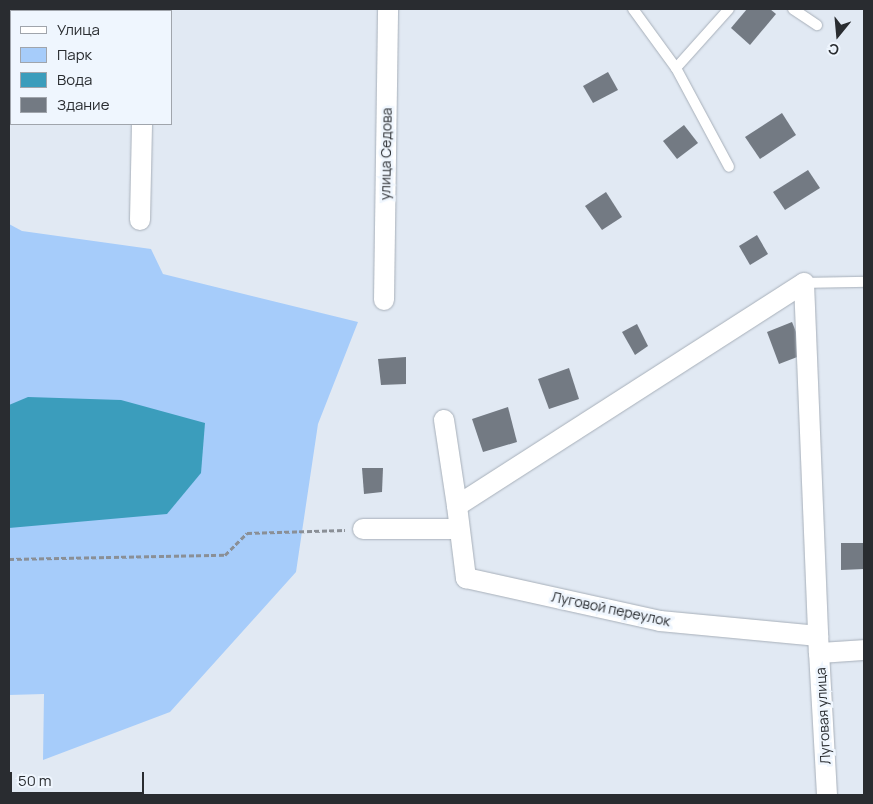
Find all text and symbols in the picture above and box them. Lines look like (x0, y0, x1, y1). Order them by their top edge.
legend (10, 10, 172, 125)
north arrow (813, 10, 863, 60)
text: Улица (57, 19, 100, 40)
text: С (826, 39, 841, 60)
text: Парк (57, 44, 92, 65)
text: Вода (57, 69, 92, 90)
text: Здание (57, 94, 109, 115)
street label: улица Седова (377, 108, 395, 200)
street label: Луговой переулок (550, 588, 672, 630)
street label: Луговая улица (812, 667, 834, 765)
scale bar (12, 762, 146, 794)
text: 50 m (18, 770, 52, 791)

